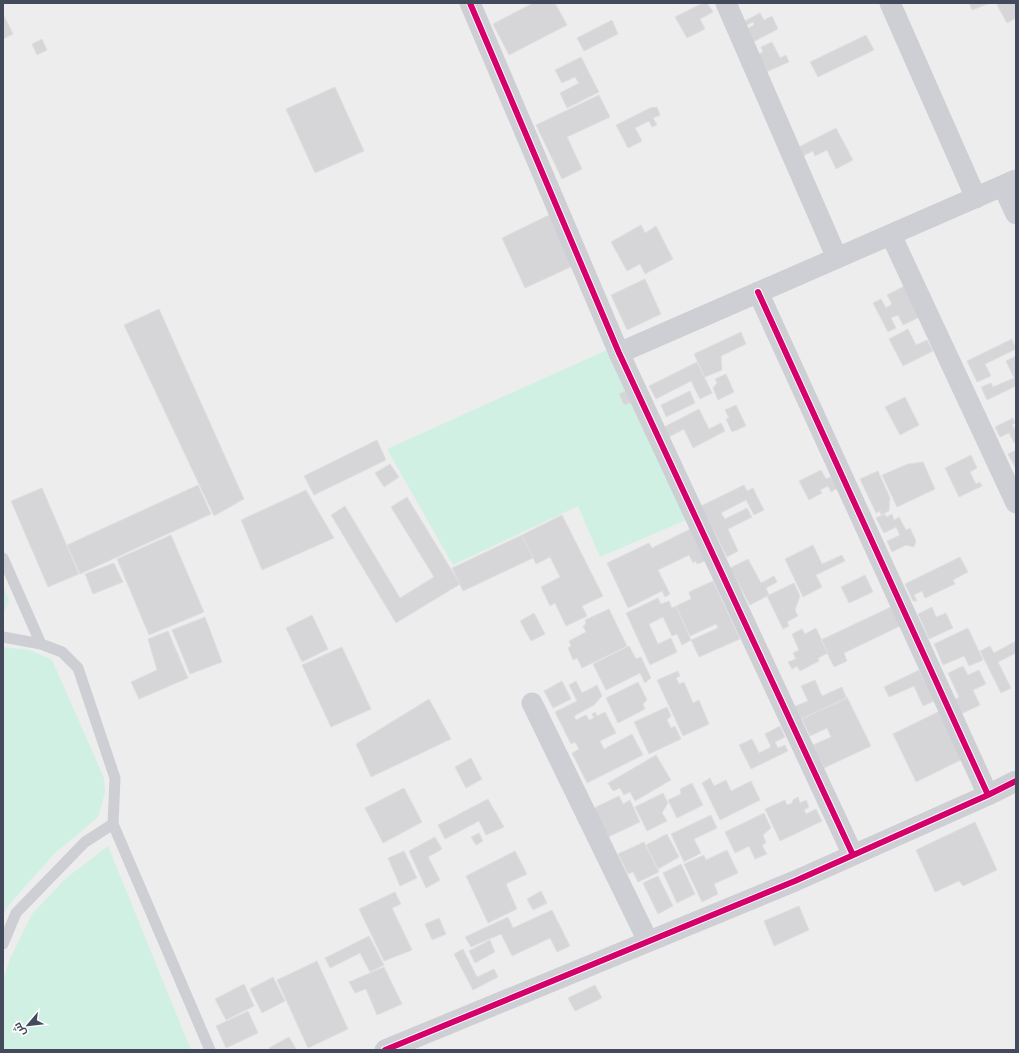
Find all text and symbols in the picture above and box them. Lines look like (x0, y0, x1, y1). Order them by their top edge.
north arrow (8, 1005, 48, 1045)
text: ش (11, 1020, 29, 1039)

